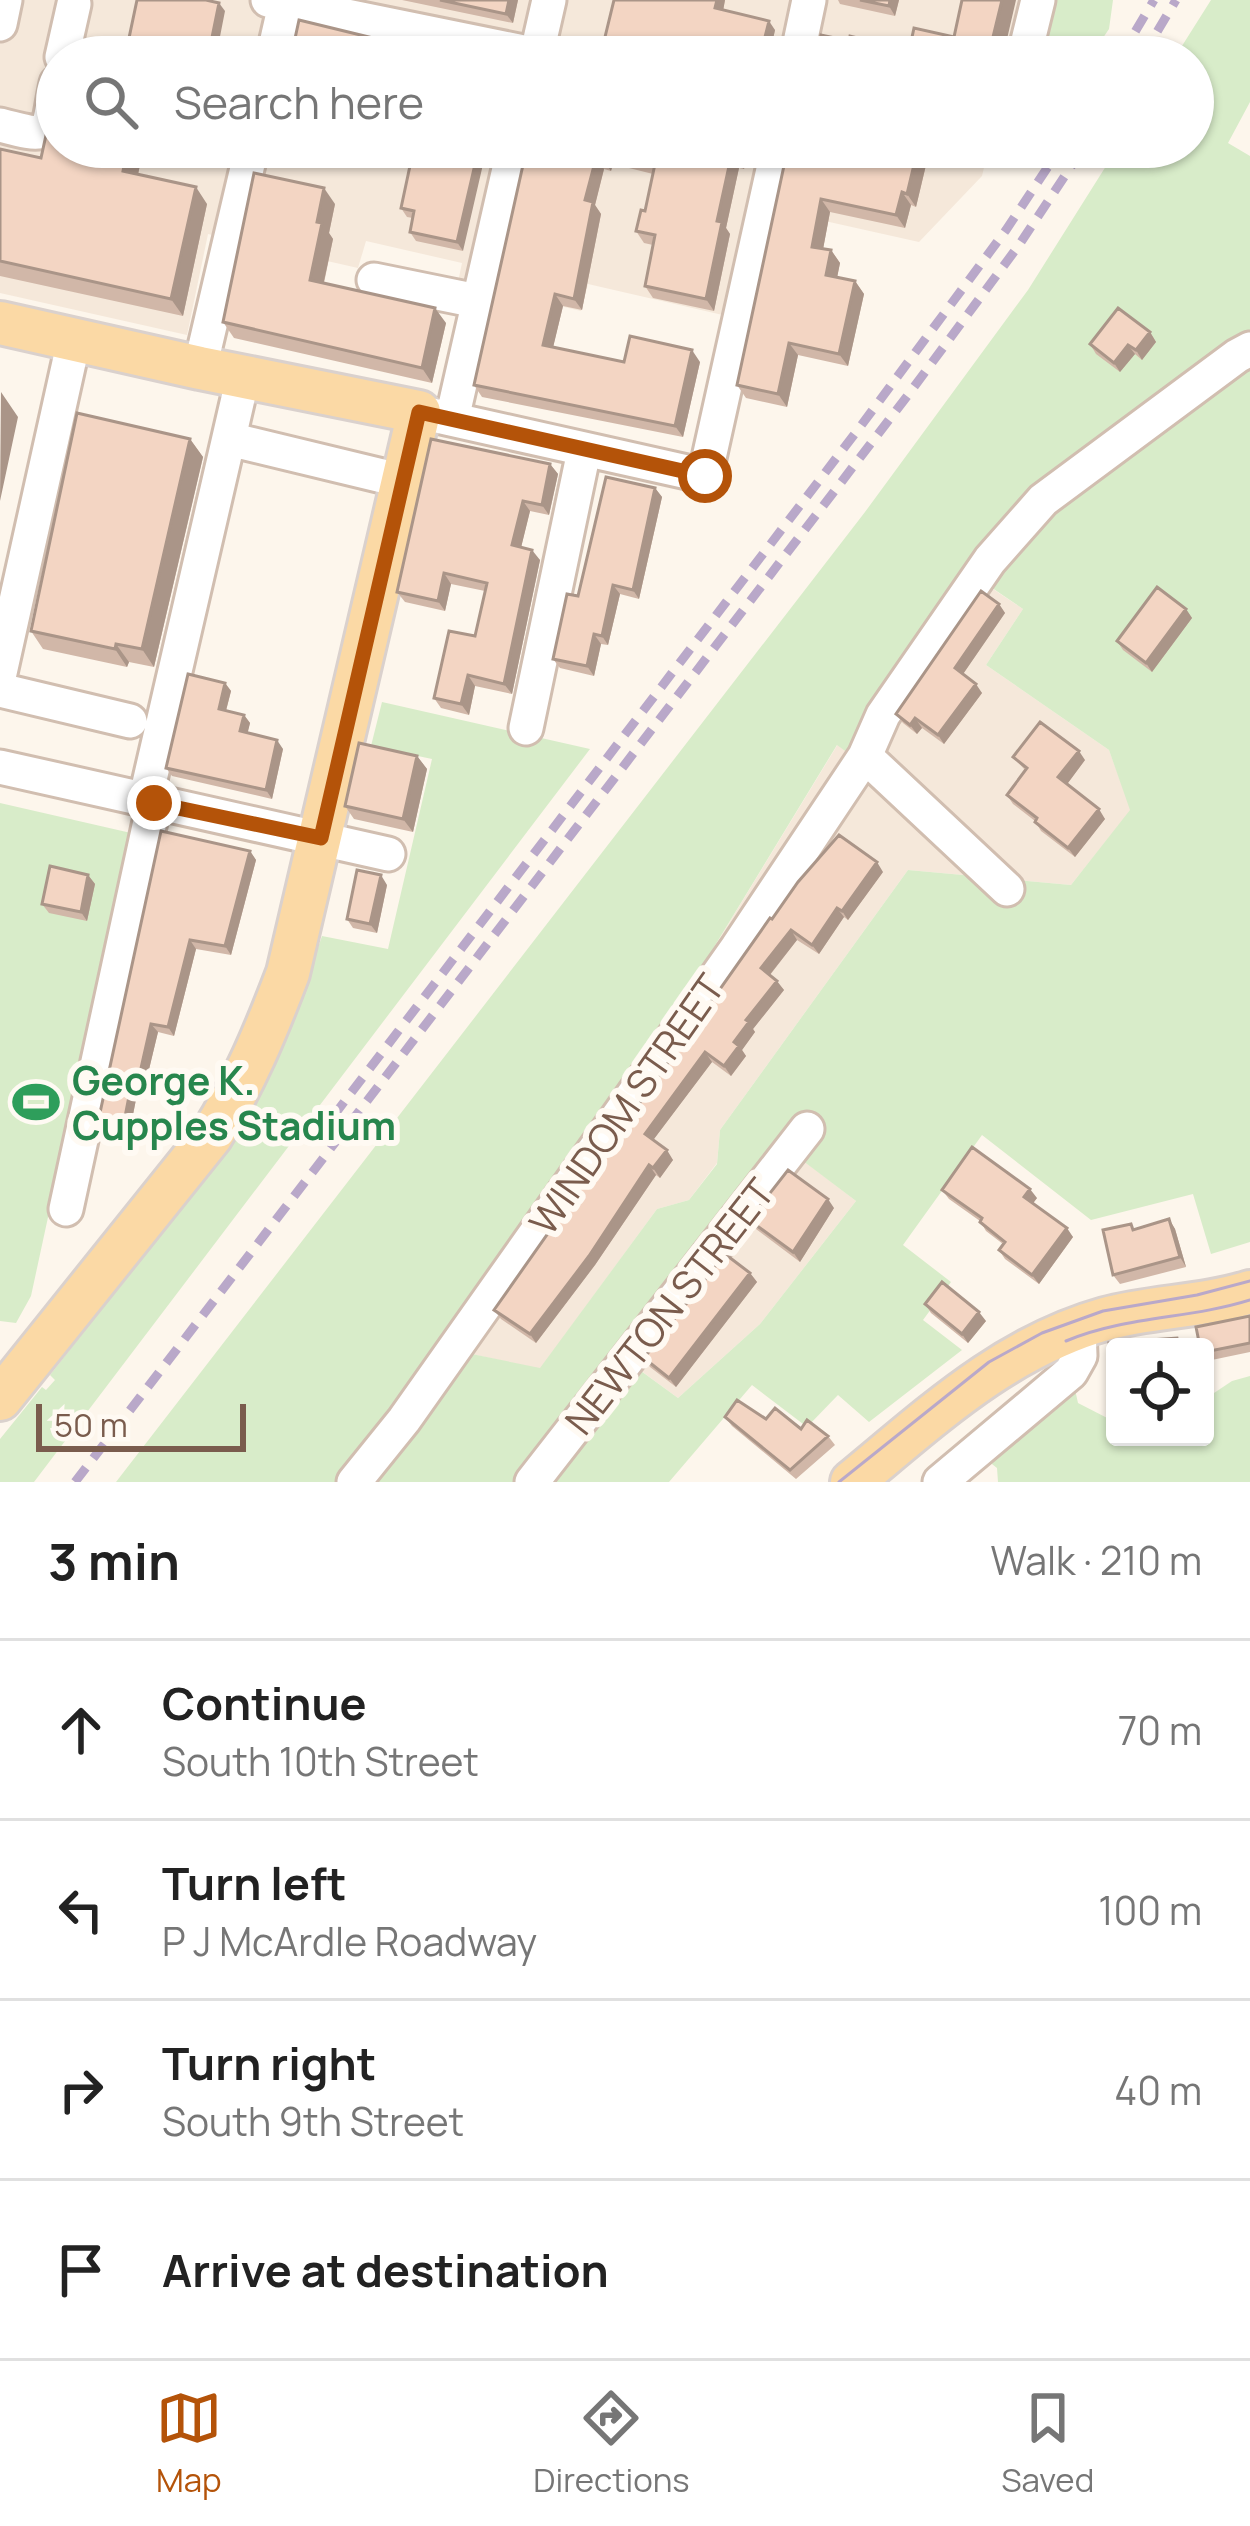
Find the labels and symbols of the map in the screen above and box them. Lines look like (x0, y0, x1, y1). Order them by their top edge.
route start (678, 449, 732, 503)
route end (127, 776, 181, 830)
street label: WINDOM STREET (516, 963, 736, 1245)
place label: George K. Cupples Stadium (72, 1053, 396, 1152)
sports icon: George K. Cupples Stadium (11, 1077, 61, 1127)
street label: NEWTON STREET (552, 1167, 786, 1445)
scale bar (36, 1398, 246, 1451)

